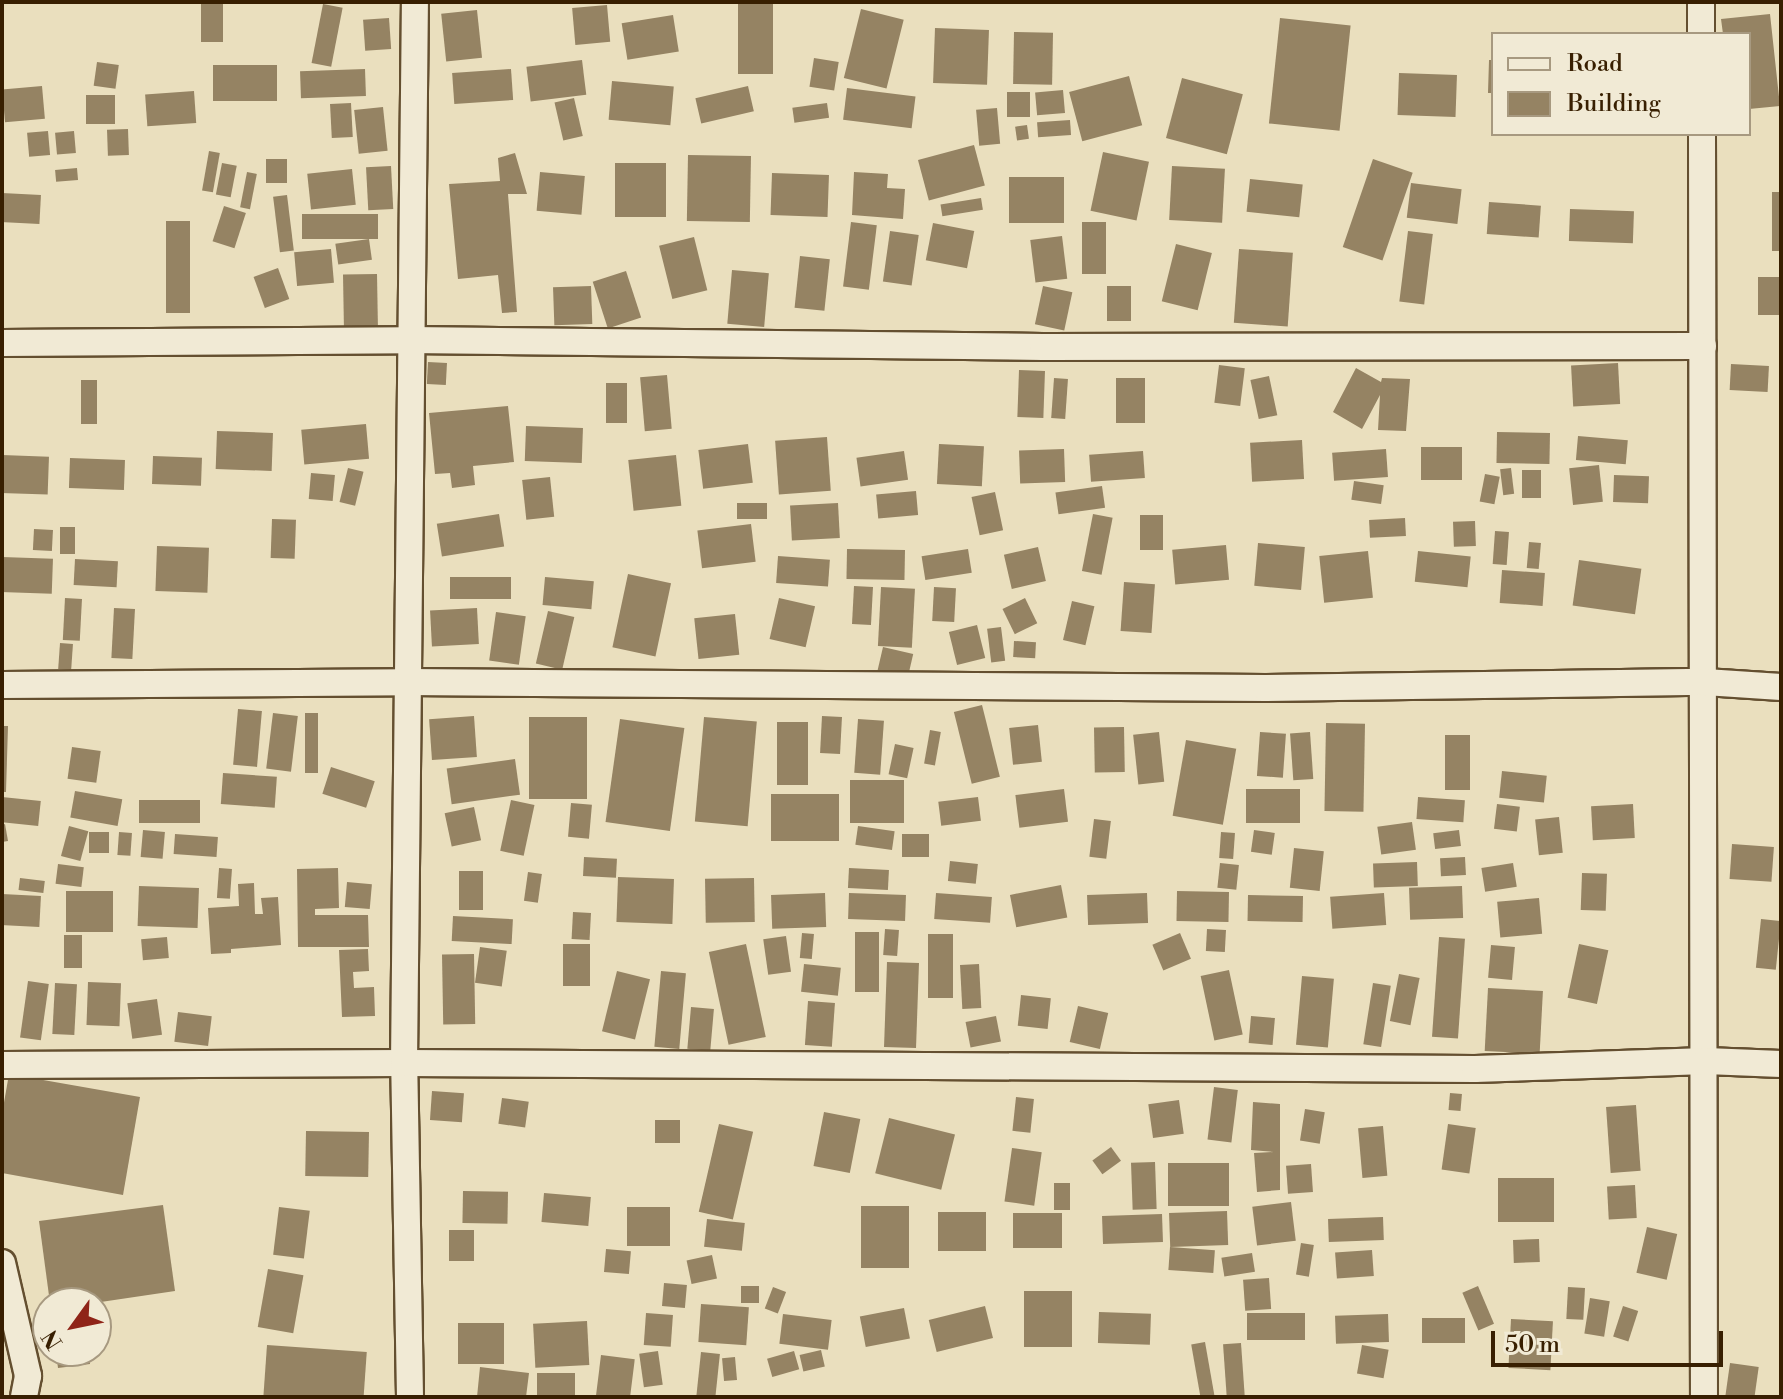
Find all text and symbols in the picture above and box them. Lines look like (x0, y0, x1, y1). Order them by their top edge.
legend (1491, 32, 1751, 136)
text: Road (1567, 49, 1623, 79)
text: Building (1567, 89, 1661, 119)
north arrow (32, 1287, 112, 1367)
scale bar (1495, 1315, 1727, 1365)
text: N (37, 1325, 69, 1354)
text: 50 m (1505, 1330, 1560, 1360)

